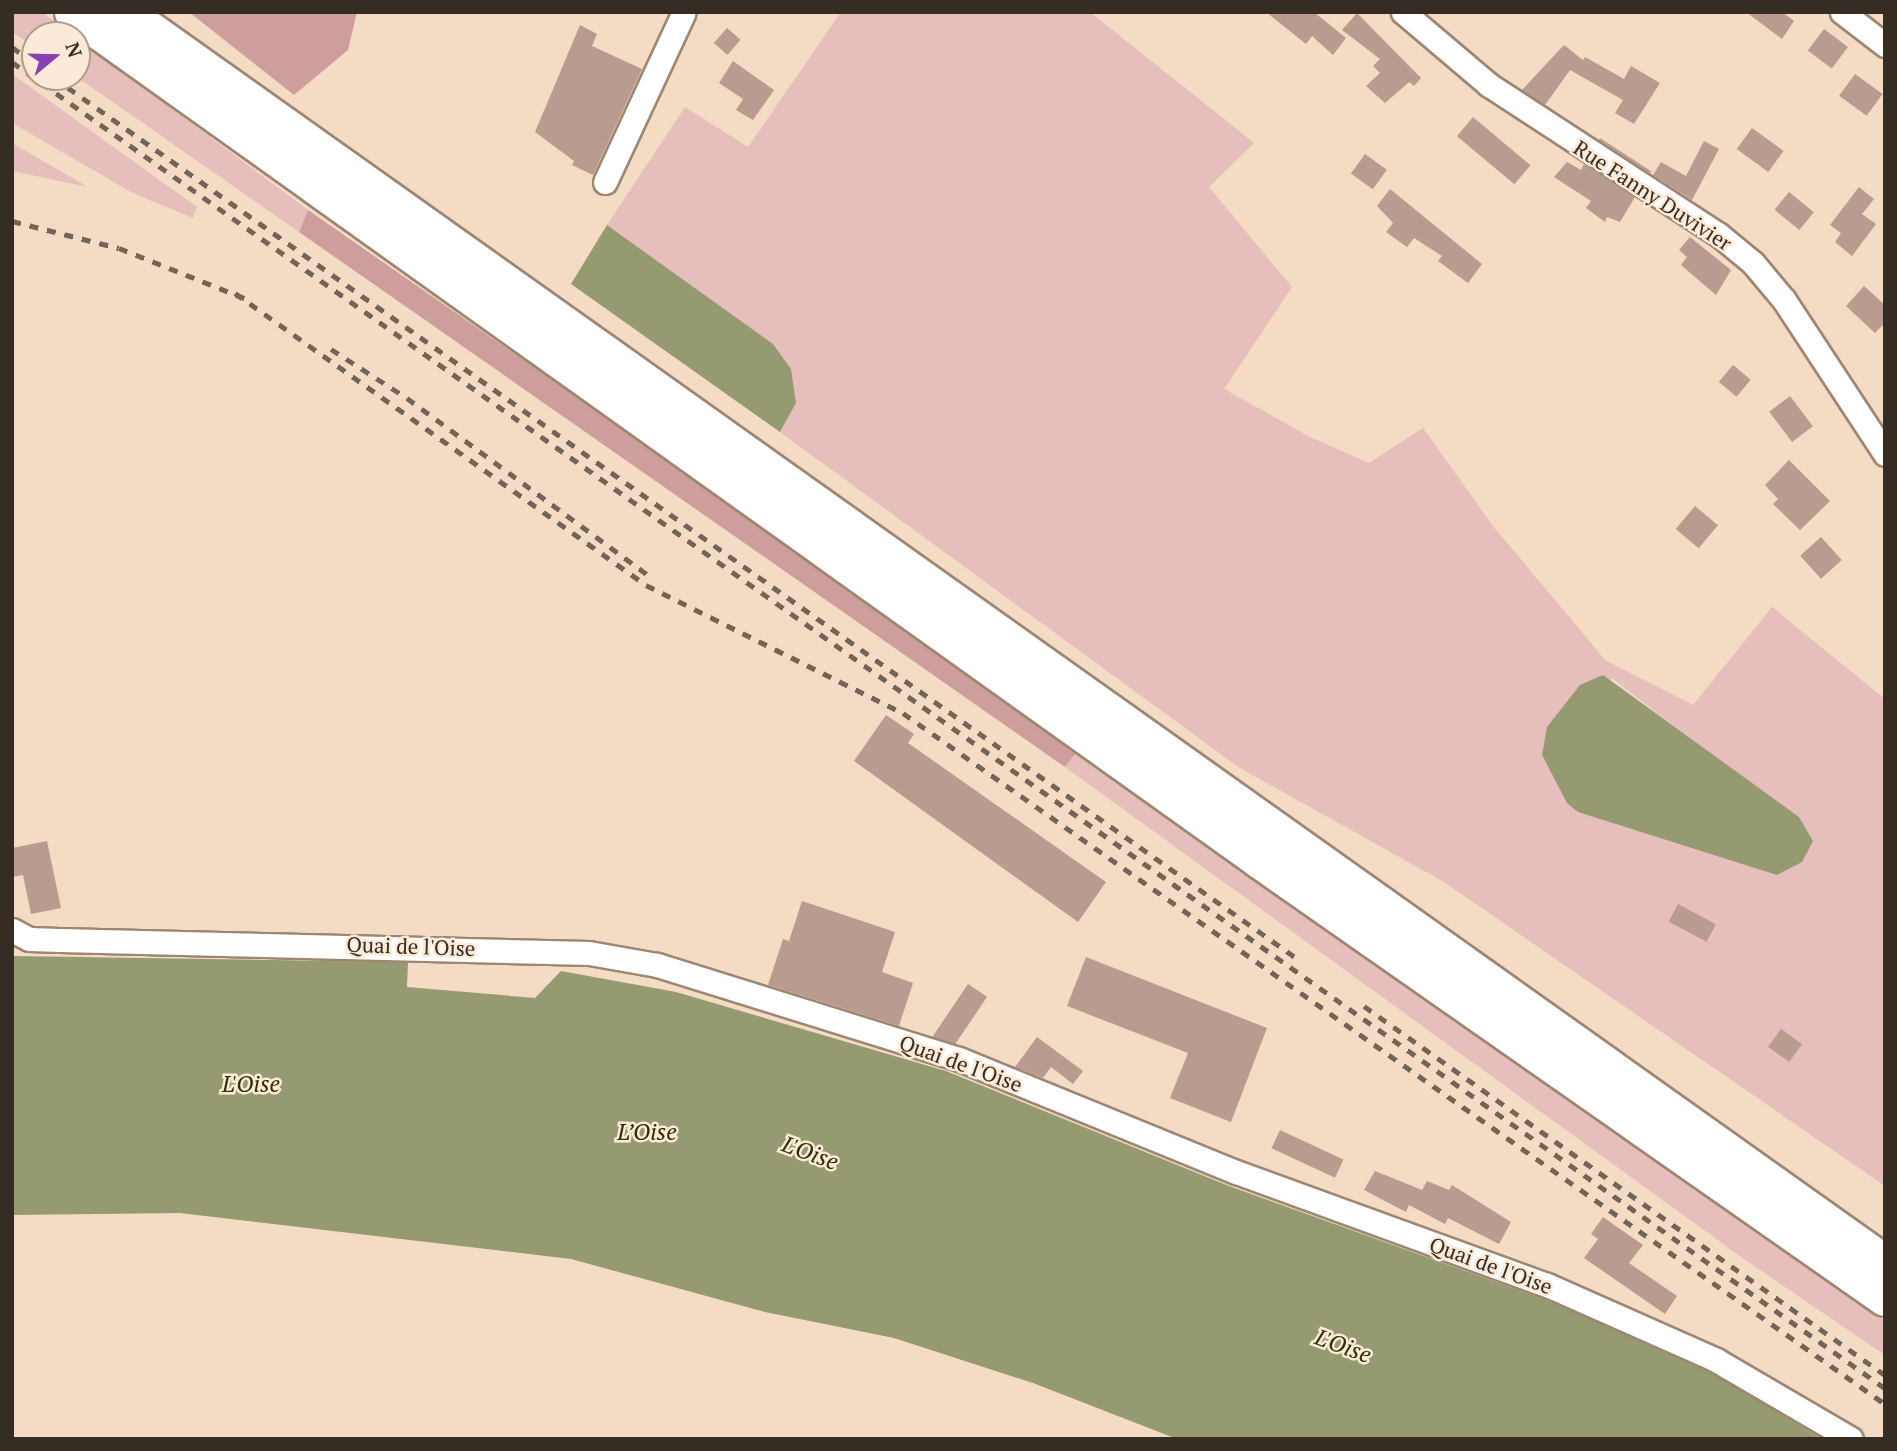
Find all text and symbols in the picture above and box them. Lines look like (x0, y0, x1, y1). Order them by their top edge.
north arrow (21, 21, 91, 91)
text: N (60, 39, 89, 61)
street label: Rue Fanny Duvivier (1569, 135, 1737, 255)
street label: Quai de l'Oise (346, 931, 476, 961)
street label: Quai de l'Oise (896, 1029, 1026, 1097)
water label: L'Oise (222, 1070, 280, 1098)
water label: L’Oise (617, 1118, 677, 1146)
water label: L'Oise (778, 1130, 842, 1176)
street label: Quai de l'Oise (1426, 1231, 1556, 1299)
water label: L'Oise (1311, 1323, 1375, 1369)

